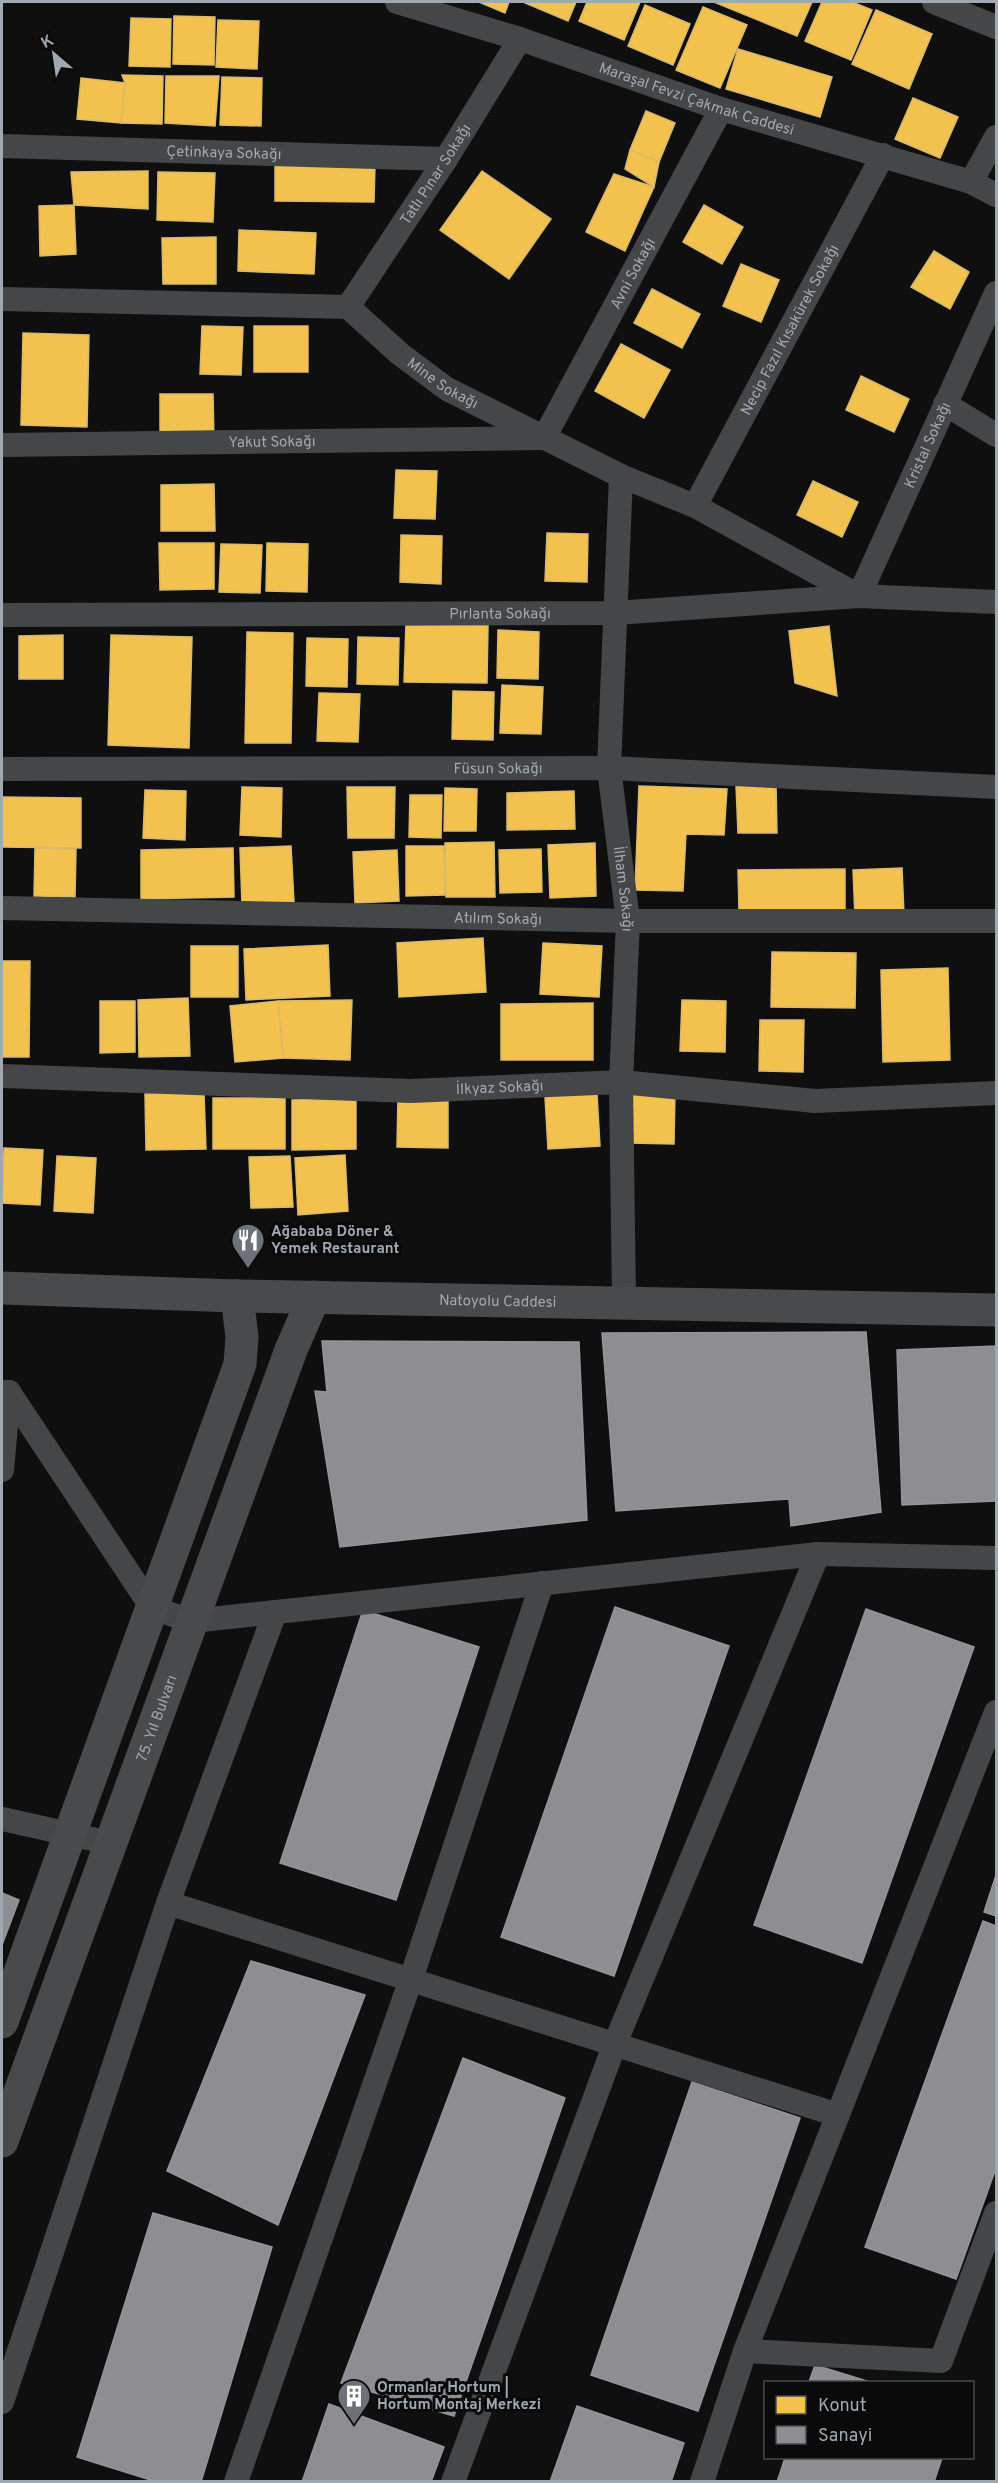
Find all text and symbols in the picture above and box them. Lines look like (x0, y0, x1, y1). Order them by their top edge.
north arrow (24, 24, 84, 84)
text: K (38, 31, 57, 54)
street label: Maraşal Fevzi Çakmak Caddesi (596, 59, 796, 141)
street label: Tatlı Pınar Sokağı (397, 121, 476, 229)
street label: Çetinkaya Sokağı (166, 143, 282, 165)
street label: Avni Sokağı (607, 235, 661, 313)
street label: Necip Fazıl Kısakürek Sokağı (737, 242, 844, 419)
street label: Mine Sokağı (402, 354, 481, 414)
street label: Kristal Sokağı (901, 400, 956, 492)
street label: Yakut Sokağı (228, 433, 316, 453)
street label: Pırlanta Sokağı (449, 605, 551, 625)
street label: Füsun Sokağı (453, 760, 543, 779)
street label: İlham Sokağı (608, 845, 636, 932)
street label: Atılım Sokağı (454, 909, 542, 930)
street label: İlkyaz Sokağı (455, 1077, 544, 1100)
restaurant icon: Ağababa Döner & Yemek Restaurant (230, 1222, 266, 1269)
place label: Ağababa Döner & Yemek Restaurant (271, 1223, 399, 1259)
street label: Natoyolu Caddesi (439, 1292, 557, 1313)
street label: 75. Yıl Bulvarı (133, 1673, 182, 1765)
place label: Ormanlar Hortum | Hortum Montaj Merkezi (377, 2376, 541, 2415)
building icon: Ormanlar Hortum | Hortum Montaj Merkezi (336, 2378, 372, 2425)
legend (764, 2381, 974, 2459)
text: Konut (818, 2395, 866, 2418)
text: Sanayi (818, 2425, 872, 2448)

